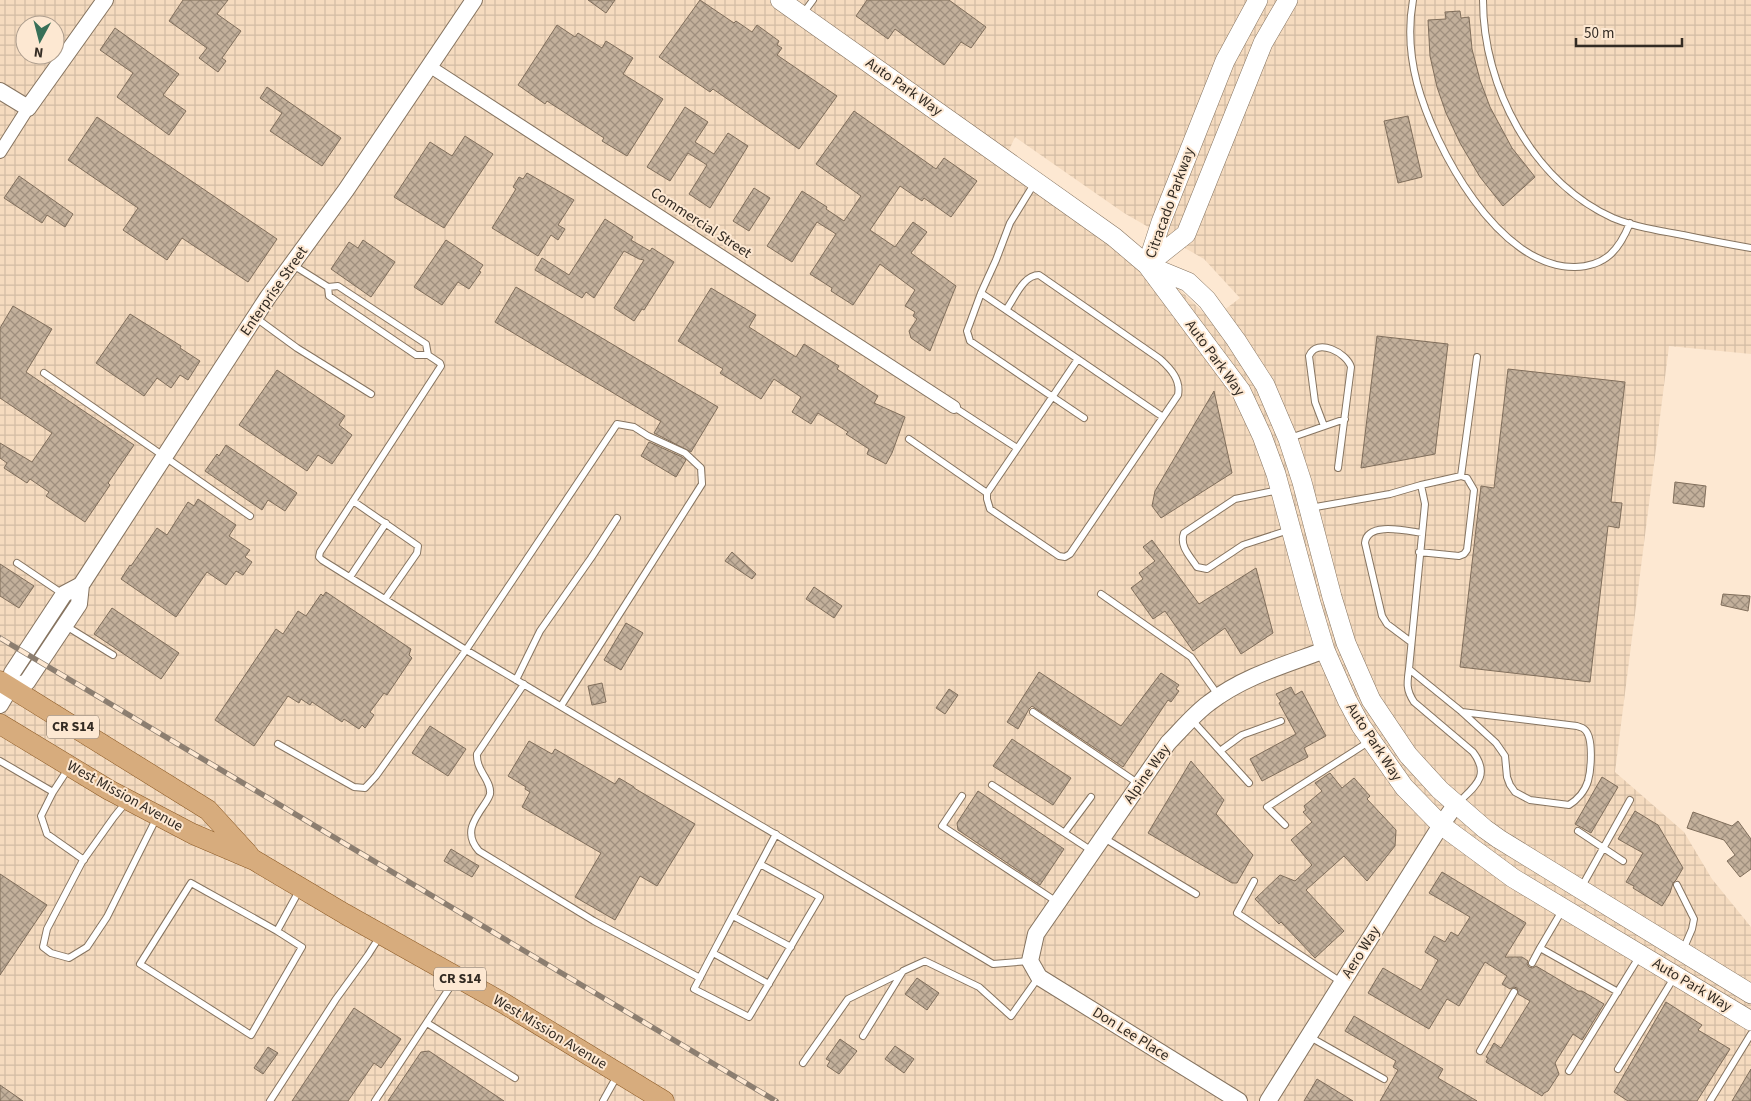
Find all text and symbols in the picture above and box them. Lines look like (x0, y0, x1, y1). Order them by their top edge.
north arrow (15, 15, 65, 65)
scale bar (1576, 15, 1682, 47)
text: 50 m (1584, 23, 1614, 44)
text: N (33, 41, 44, 62)
street label: Auto Park Way (861, 53, 947, 121)
street label: Citracado Parkway (1140, 145, 1200, 261)
street label: Commercial Street (646, 182, 756, 264)
street label: Enterprise Street (235, 242, 313, 340)
street label: Auto Park Way (1180, 316, 1250, 400)
street label: Auto Park Way (1341, 699, 1407, 785)
road number: CR S14 (47, 716, 99, 739)
street label: Alpine Way (1119, 740, 1175, 808)
street label: West Mission Avenue (63, 755, 187, 837)
street label: Aero Way (1337, 922, 1385, 982)
street label: Auto Park Way (1648, 953, 1736, 1017)
road number: CR S14 (434, 968, 486, 991)
street label: West Mission Avenue (489, 990, 611, 1074)
street label: Don Lee Place (1088, 1002, 1174, 1066)

